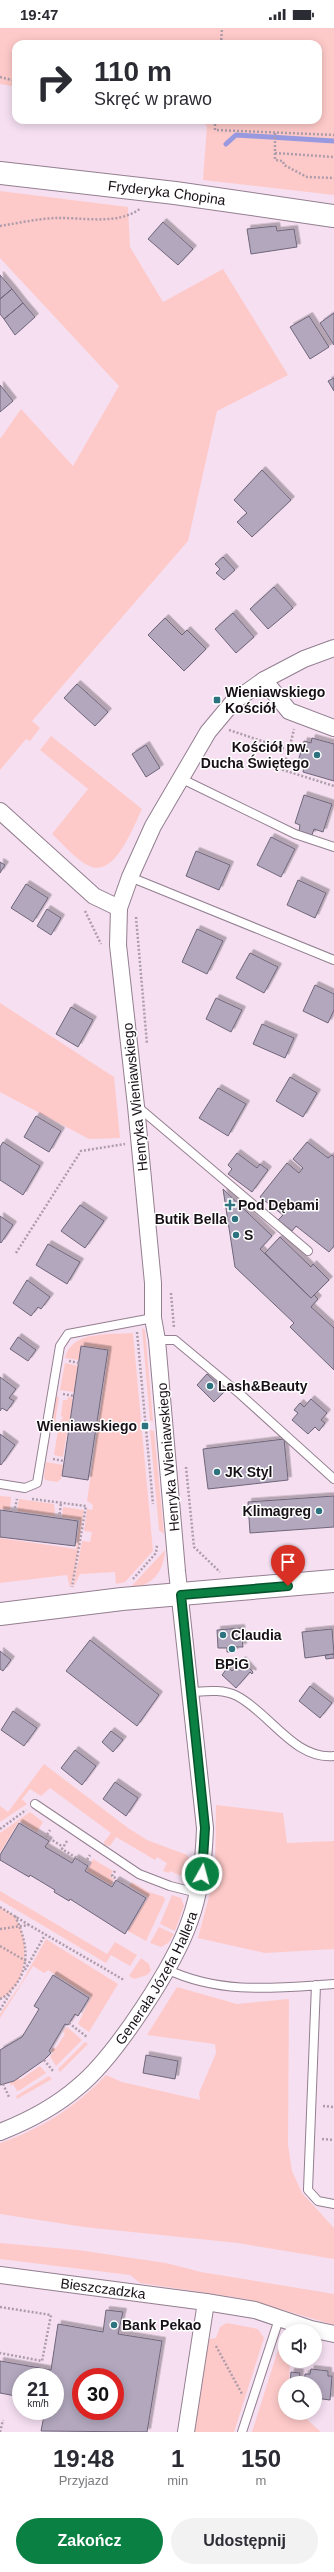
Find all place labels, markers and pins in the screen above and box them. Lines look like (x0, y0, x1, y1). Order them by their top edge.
place label: Wieniawskiego Kościół (225, 684, 325, 716)
marker: Wieniawskiego Kościół (212, 695, 222, 705)
place label: Kościół pw. Ducha Świętego (201, 739, 309, 771)
marker: Kościół pw. Ducha Świętego (312, 750, 322, 760)
place label: Pod Dębami (238, 1197, 319, 1213)
marker: Pod Dębami (225, 1200, 235, 1210)
place label: Butik Bella (155, 1211, 227, 1227)
marker: Butik Bella (230, 1214, 240, 1224)
place label: S (244, 1227, 253, 1243)
marker: S (231, 1230, 241, 1240)
place label: Lash&Beauty (218, 1378, 308, 1394)
marker: Lash&Beauty (205, 1381, 215, 1391)
place label: Wieniawskiego (37, 1418, 137, 1434)
marker: Wieniawskiego (140, 1421, 150, 1431)
place label: JK Styl (225, 1464, 272, 1480)
marker: JK Styl (212, 1467, 222, 1477)
place label: Klimagreg (243, 1503, 311, 1519)
marker: Klimagreg (314, 1506, 324, 1516)
pin (271, 1545, 305, 1586)
place label: Claudia (231, 1627, 282, 1643)
marker: Claudia (218, 1630, 228, 1640)
marker: BPiG (227, 1644, 237, 1654)
place label: BPiG (215, 1656, 249, 1672)
place label: Bank Pekao (122, 2317, 201, 2333)
marker: Bank Pekao (109, 2320, 119, 2330)

